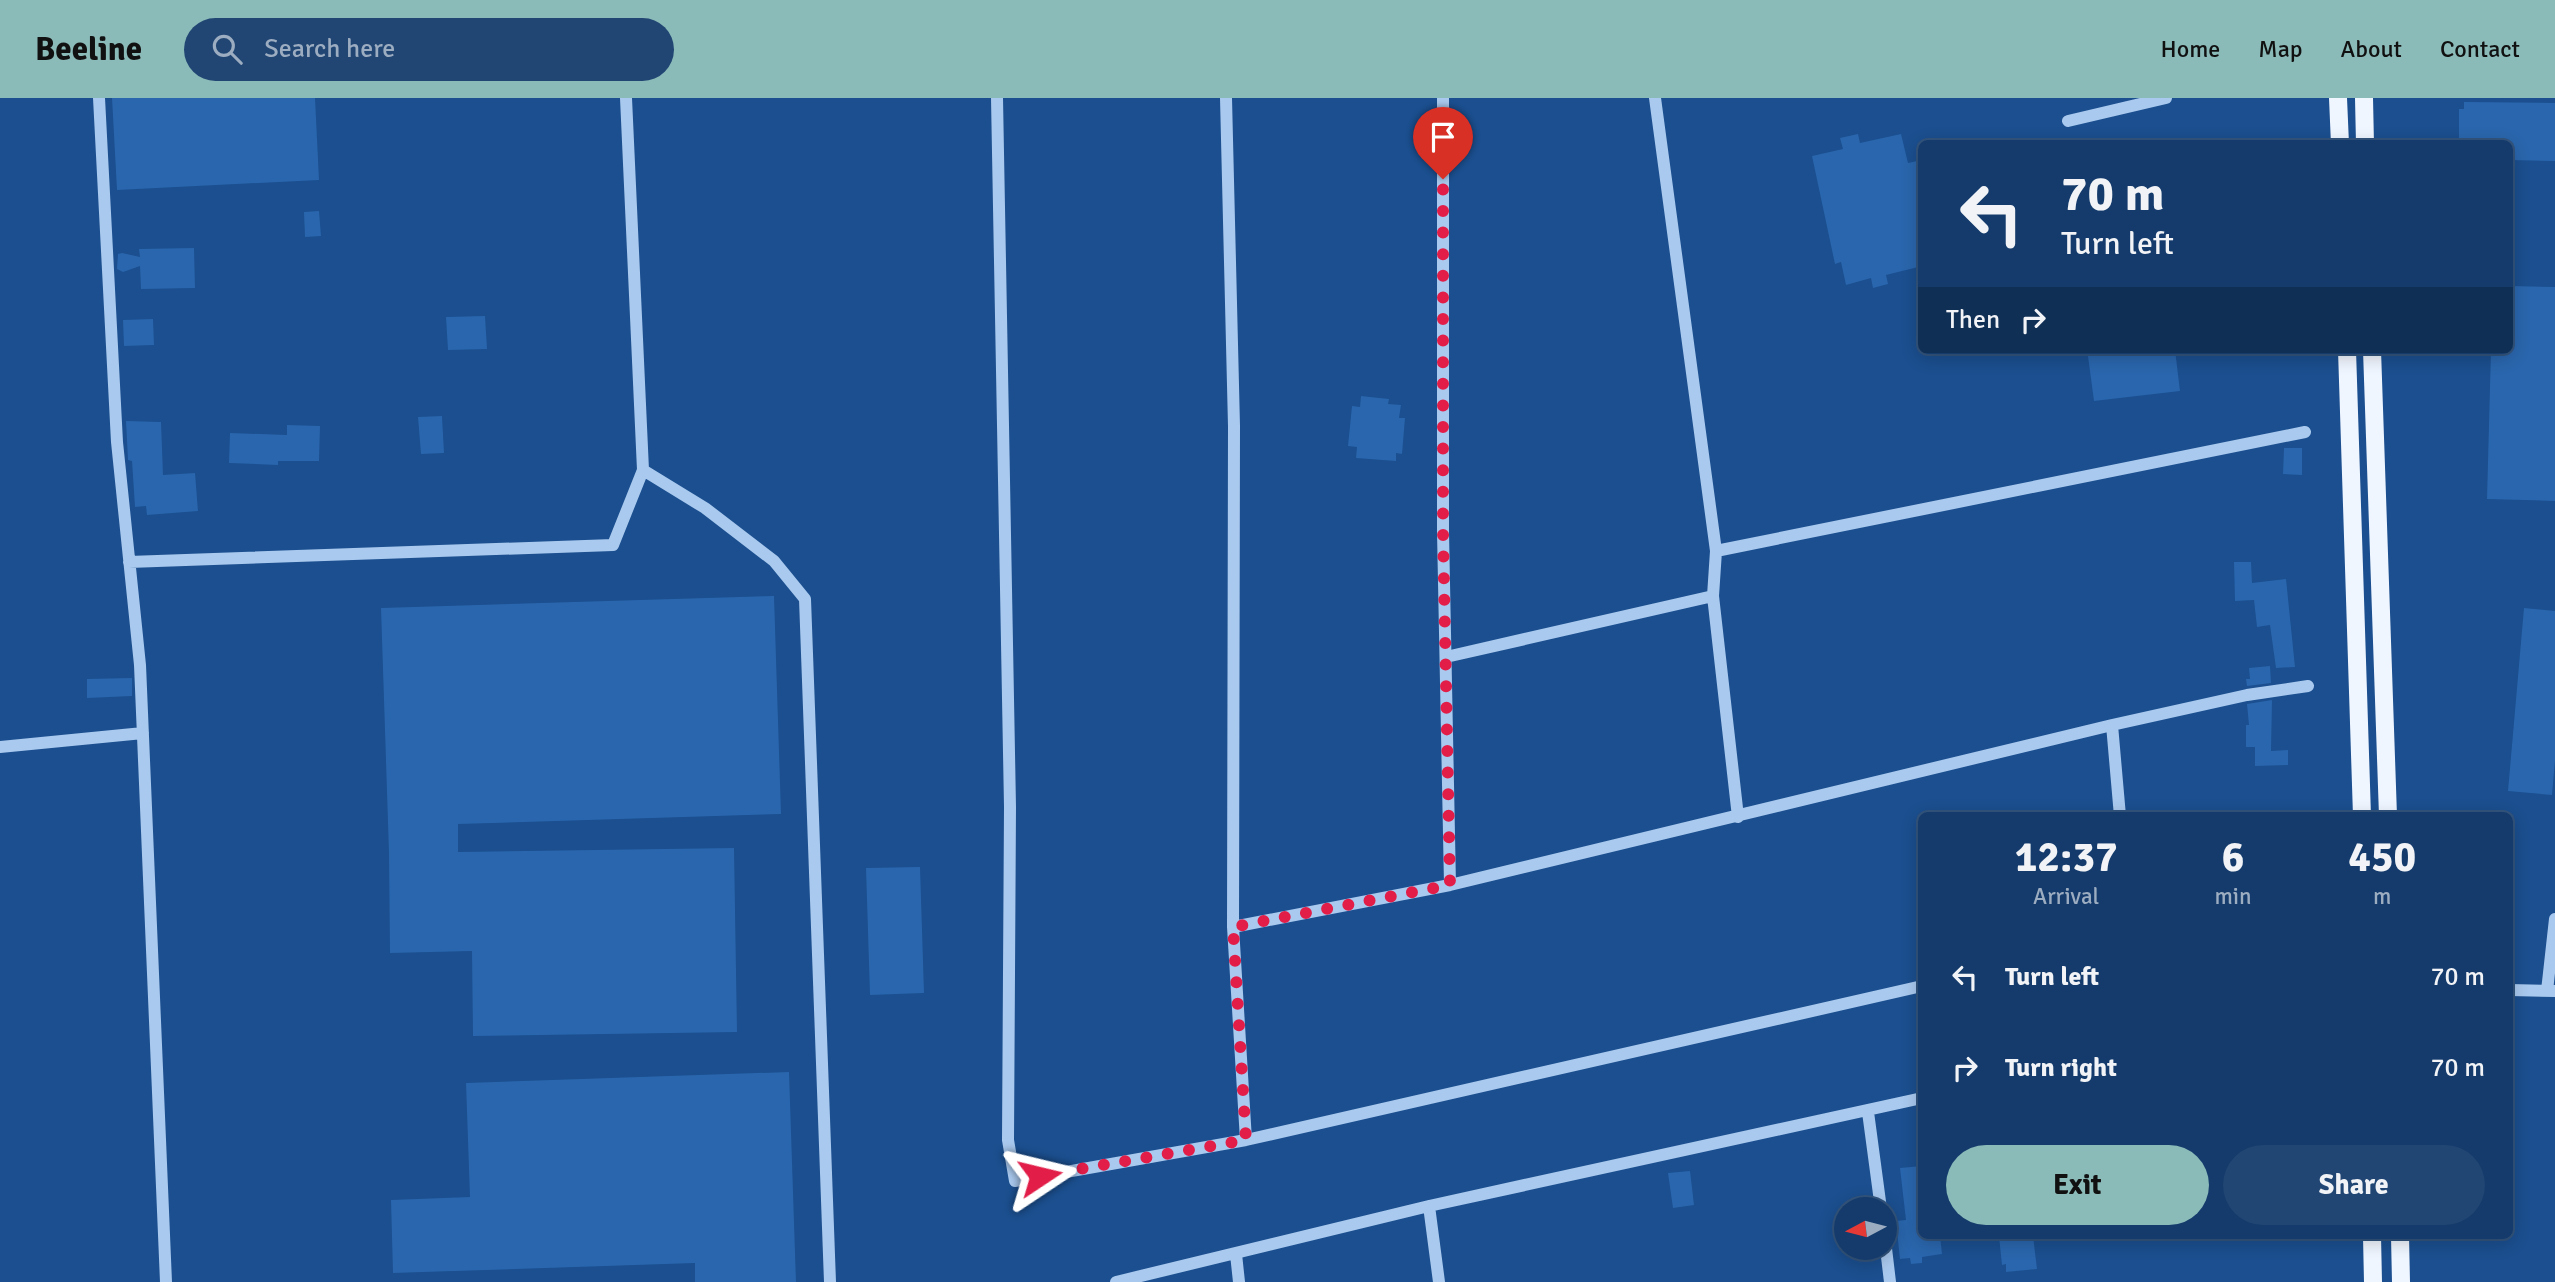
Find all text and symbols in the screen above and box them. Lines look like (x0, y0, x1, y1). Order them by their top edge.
search box (184, 18, 674, 81)
text: Beeline (35, 29, 142, 70)
icon: search (208, 30, 246, 68)
text: Search here (264, 33, 395, 65)
text: Home (2160, 34, 2220, 64)
text: Map (2258, 34, 2303, 64)
text: About (2341, 34, 2402, 64)
text: Contact (2440, 34, 2520, 64)
pin (1413, 107, 1473, 179)
icon: arrive (1424, 118, 1462, 156)
text: 70 m (2061, 164, 2164, 224)
icon: left (1946, 168, 2037, 259)
text: Turn left (2061, 224, 2174, 263)
icon: right (2014, 301, 2052, 339)
text: Then (1946, 304, 2000, 336)
text: 12:37 (2015, 832, 2118, 883)
text: 6 (2222, 832, 2244, 883)
text: 450 (2348, 832, 2416, 883)
text: Arrival (2033, 882, 2099, 911)
text: min (2214, 882, 2252, 911)
text: m (2373, 882, 2391, 911)
icon: left (1946, 958, 1984, 996)
text: Turn left (2005, 961, 2099, 993)
text: 70 m (2430, 961, 2485, 993)
icon: right (1946, 1049, 1984, 1087)
text: Turn right (2005, 1052, 2117, 1084)
text: 70 m (2430, 1052, 2485, 1084)
position arrow (1003, 1139, 1077, 1213)
button: Exit (1946, 1145, 2209, 1225)
button: Share (2223, 1145, 2485, 1225)
north arrow (1834, 1197, 1897, 1260)
map controls (1834, 1197, 1897, 1260)

